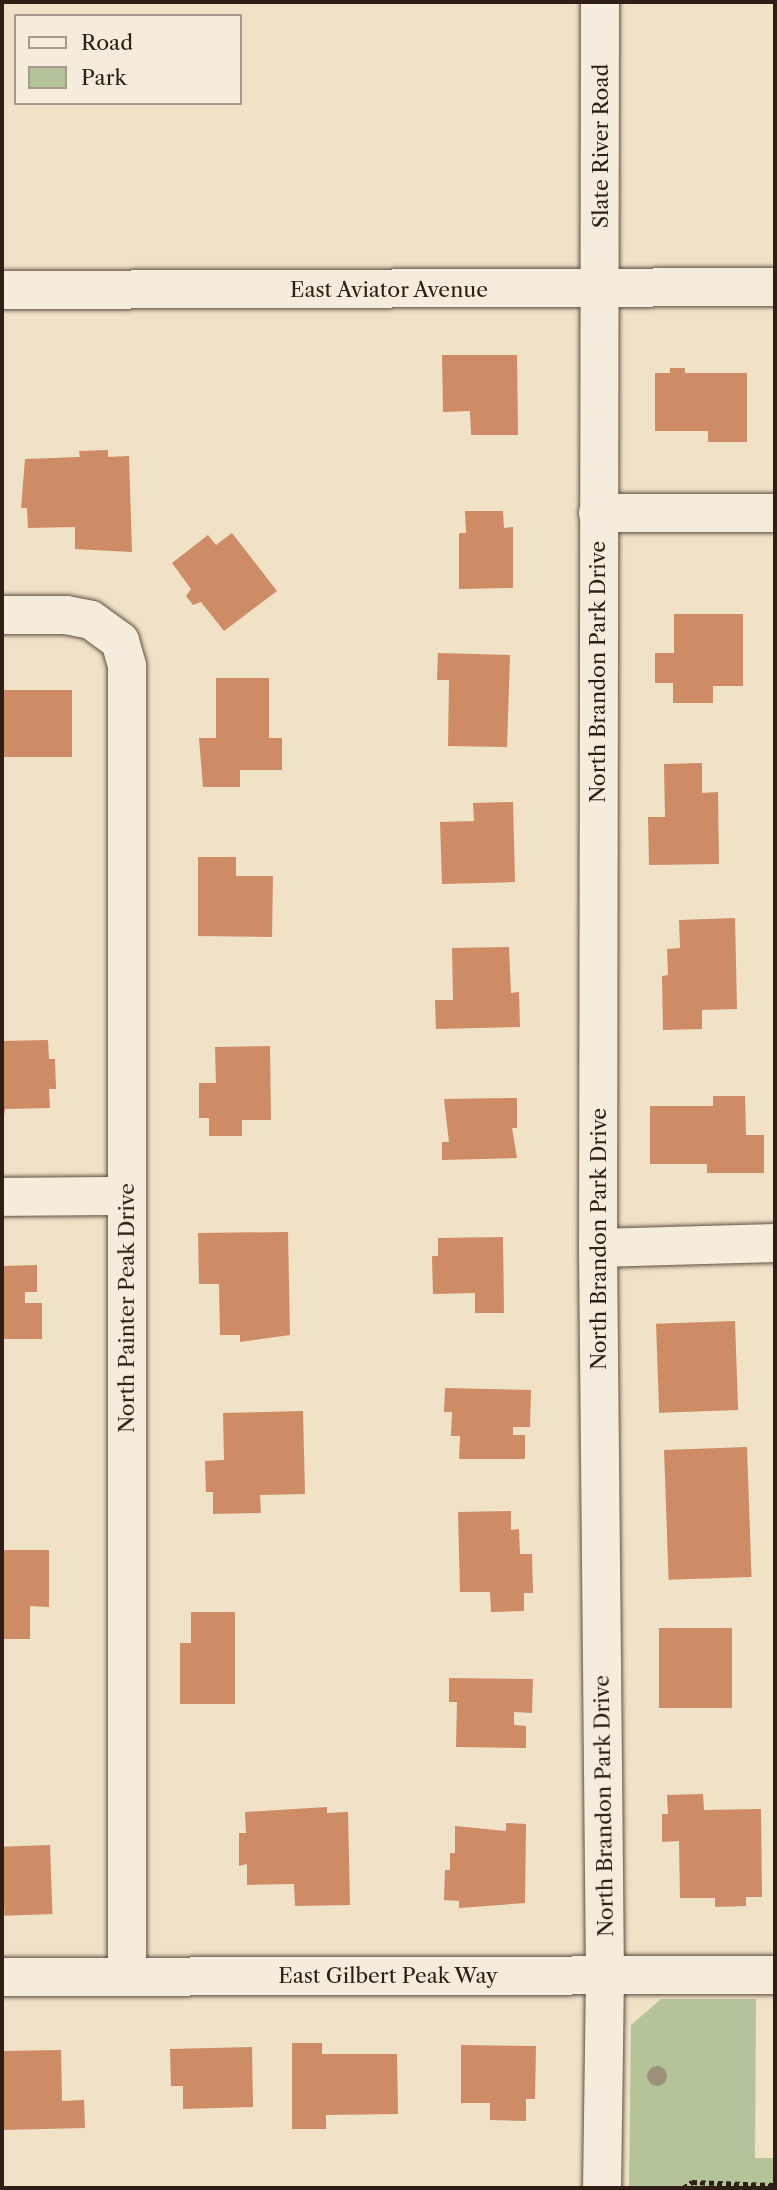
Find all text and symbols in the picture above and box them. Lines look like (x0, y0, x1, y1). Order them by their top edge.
legend (14, 14, 242, 105)
text: Road (81, 30, 133, 55)
street label: Slate River Road (588, 63, 614, 229)
text: Park (81, 65, 127, 90)
street label: East Aviator Avenue (289, 277, 489, 303)
street label: North Brandon Park Drive (585, 541, 611, 803)
street label: North Brandon Park Drive (586, 1108, 612, 1370)
street label: North Painter Peak Drive (114, 1183, 140, 1433)
street label: North Brandon Park Drive (589, 1675, 619, 1937)
street label: East Gilbert Peak Way (278, 1963, 498, 1989)

